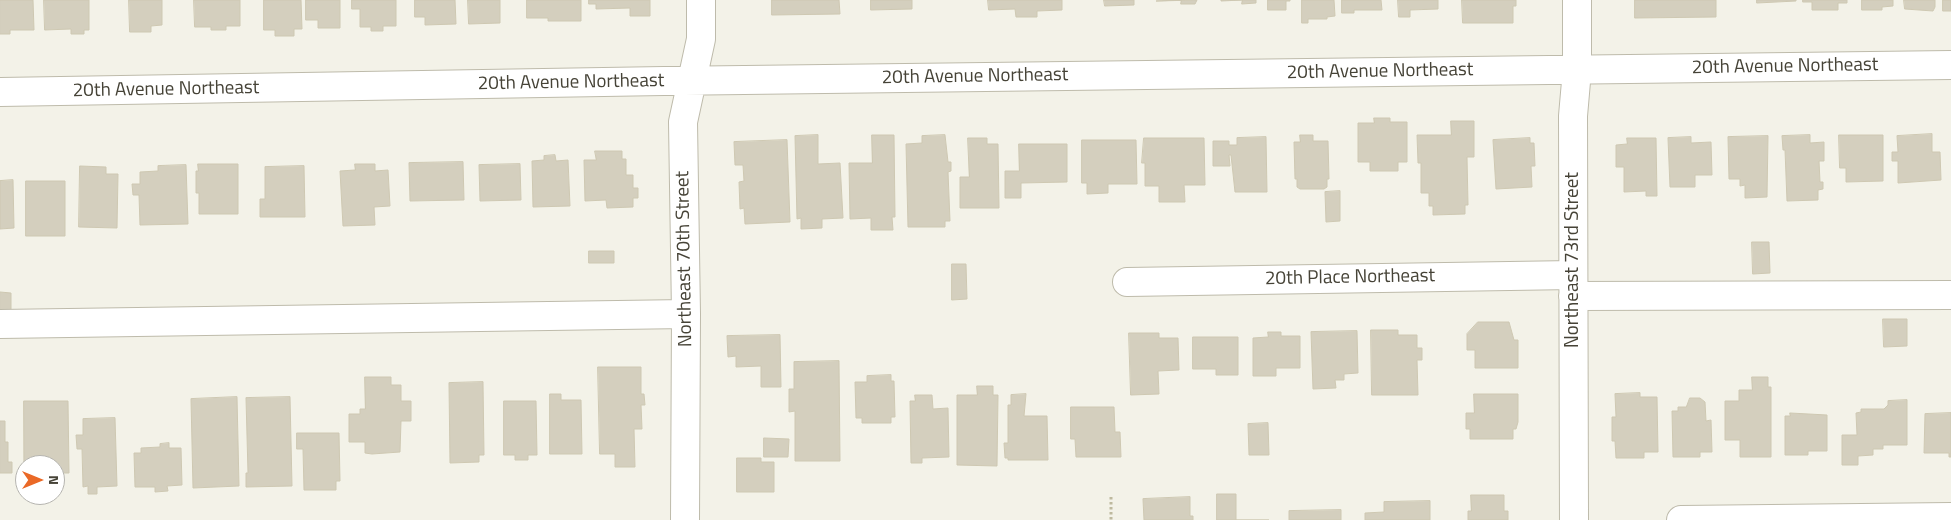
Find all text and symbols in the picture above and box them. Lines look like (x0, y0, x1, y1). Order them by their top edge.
street label: 20th Avenue Northeast (1691, 54, 1879, 80)
street label: 20th Avenue Northeast (1286, 59, 1474, 85)
street label: 20th Avenue Northeast (881, 64, 1069, 90)
street label: 20th Avenue Northeast (477, 70, 665, 96)
street label: 20th Avenue Northeast (72, 77, 260, 103)
street label: Northeast 70th Street (672, 171, 698, 347)
street label: Northeast 73rd Street (1562, 172, 1584, 348)
street label: 20th Place Northeast (1265, 265, 1435, 291)
north arrow (15, 455, 65, 505)
text: N (44, 475, 65, 485)

